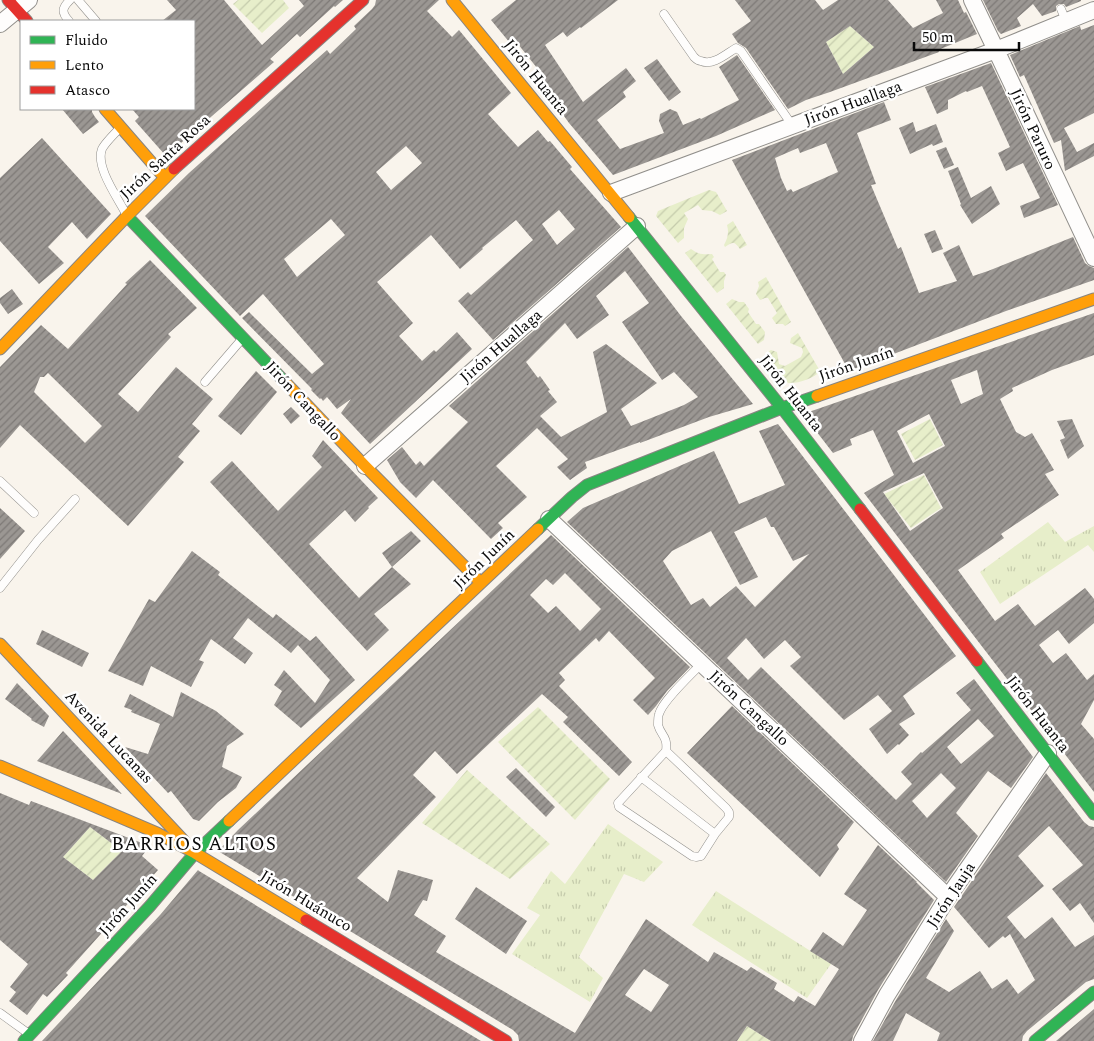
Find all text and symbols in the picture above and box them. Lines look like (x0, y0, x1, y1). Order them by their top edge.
legend (20, 20, 195, 110)
scale bar (914, 20, 1019, 52)
text: 50 m (922, 26, 954, 49)
text: Fluido (65, 29, 108, 52)
street label: Jirón Huanta (498, 34, 574, 120)
text: Lento (65, 54, 104, 77)
street label: Jirón Huallaga (801, 74, 905, 132)
text: Atasco (65, 79, 110, 102)
street label: Jirón Paruro (1004, 84, 1062, 174)
street label: Jirón Santa Rosa (114, 108, 216, 206)
street label: Jirón Huallaga (454, 303, 548, 389)
street label: Jirón Junín (815, 340, 897, 388)
street label: Jirón Huanta (753, 349, 829, 437)
street label: Jirón Cangallo (259, 355, 347, 447)
street label: Jirón Junín (448, 523, 520, 595)
street label: Jirón Cangallo (703, 664, 795, 752)
street label: Jirón Huanta (1000, 670, 1076, 758)
street label: Avenida Lucanas (59, 685, 159, 789)
district label: BARRIOS ALTOS (111, 830, 277, 859)
street label: Jirón Jauja (921, 857, 982, 933)
street label: Jirón Huánuco (255, 864, 357, 938)
street label: Jirón Junín (93, 868, 163, 942)

